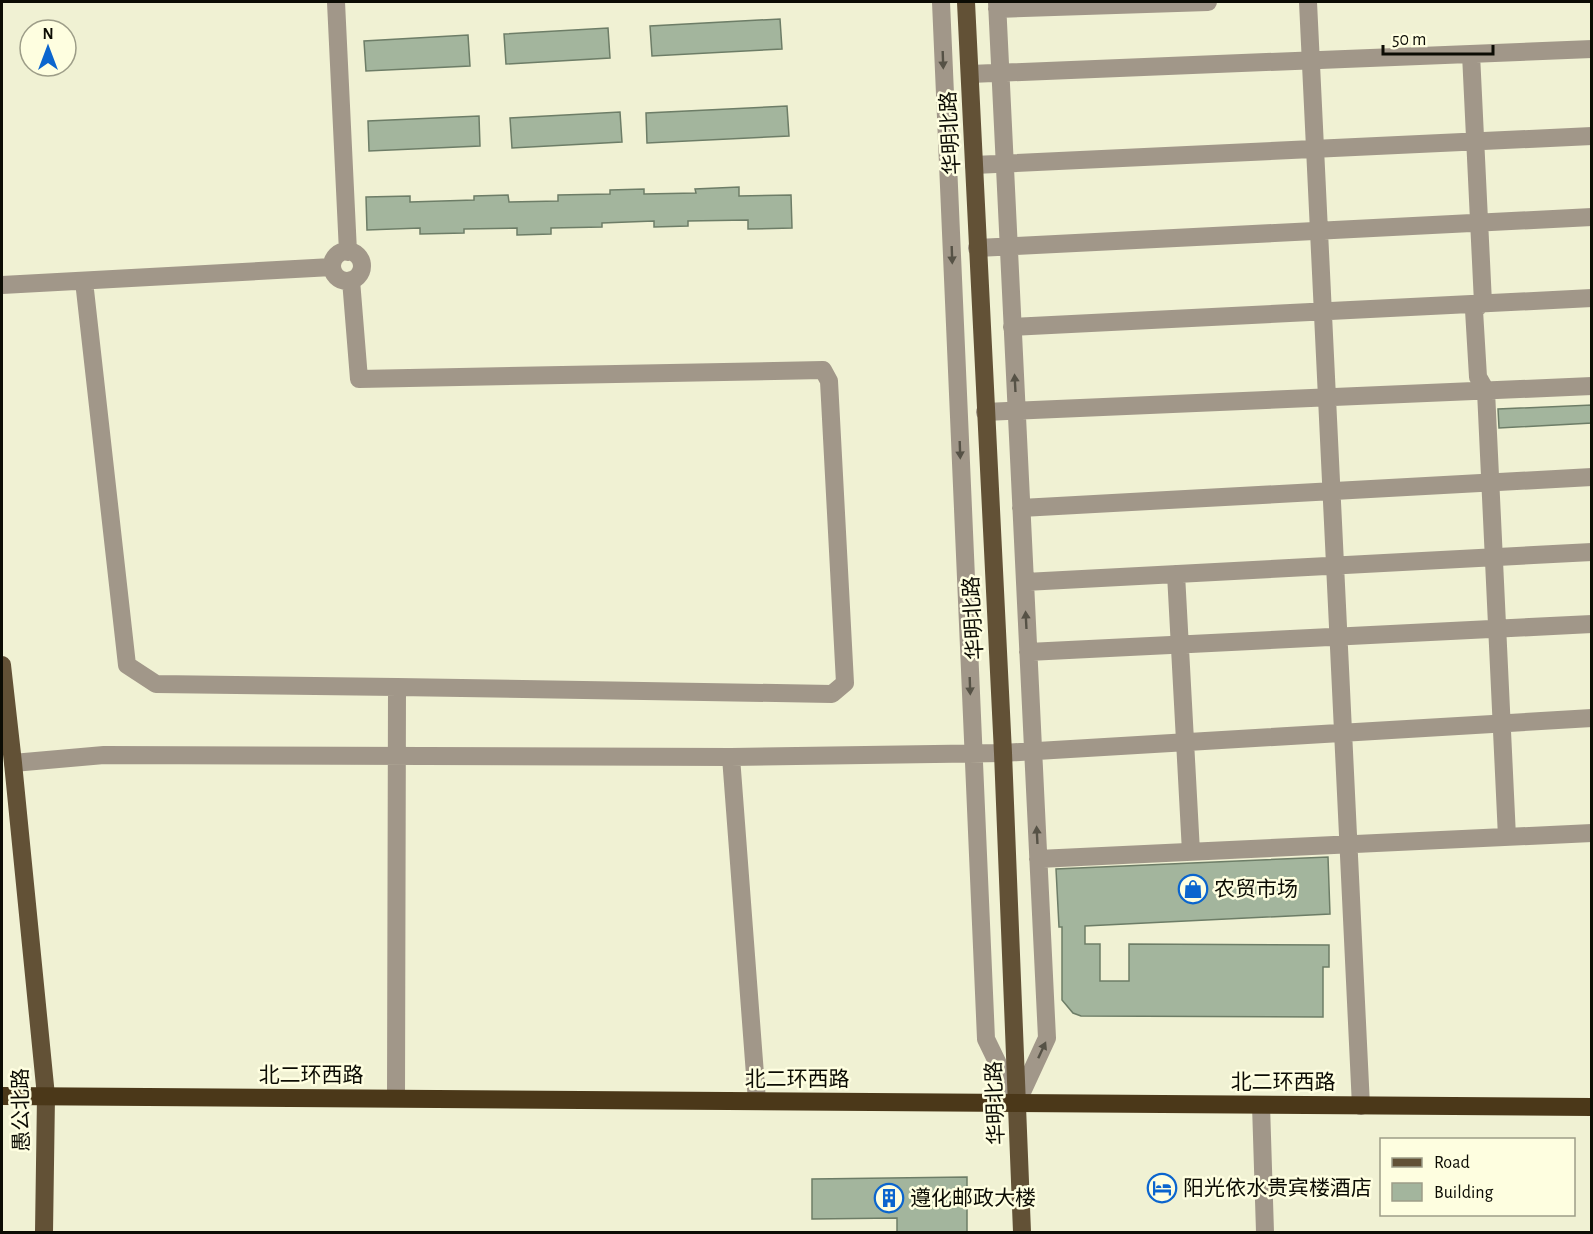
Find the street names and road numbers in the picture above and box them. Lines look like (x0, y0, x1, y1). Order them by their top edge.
street label: 华明北路 (937, 90, 963, 176)
street label: 华明北路 (960, 575, 986, 661)
street label: 华明北路 (983, 1061, 1007, 1145)
street label: 北二环西路 (259, 1064, 364, 1086)
street label: 愚公北路 (9, 1068, 33, 1152)
street label: 北二环西路 (745, 1068, 850, 1090)
street label: 北二环西路 (1231, 1071, 1336, 1093)

